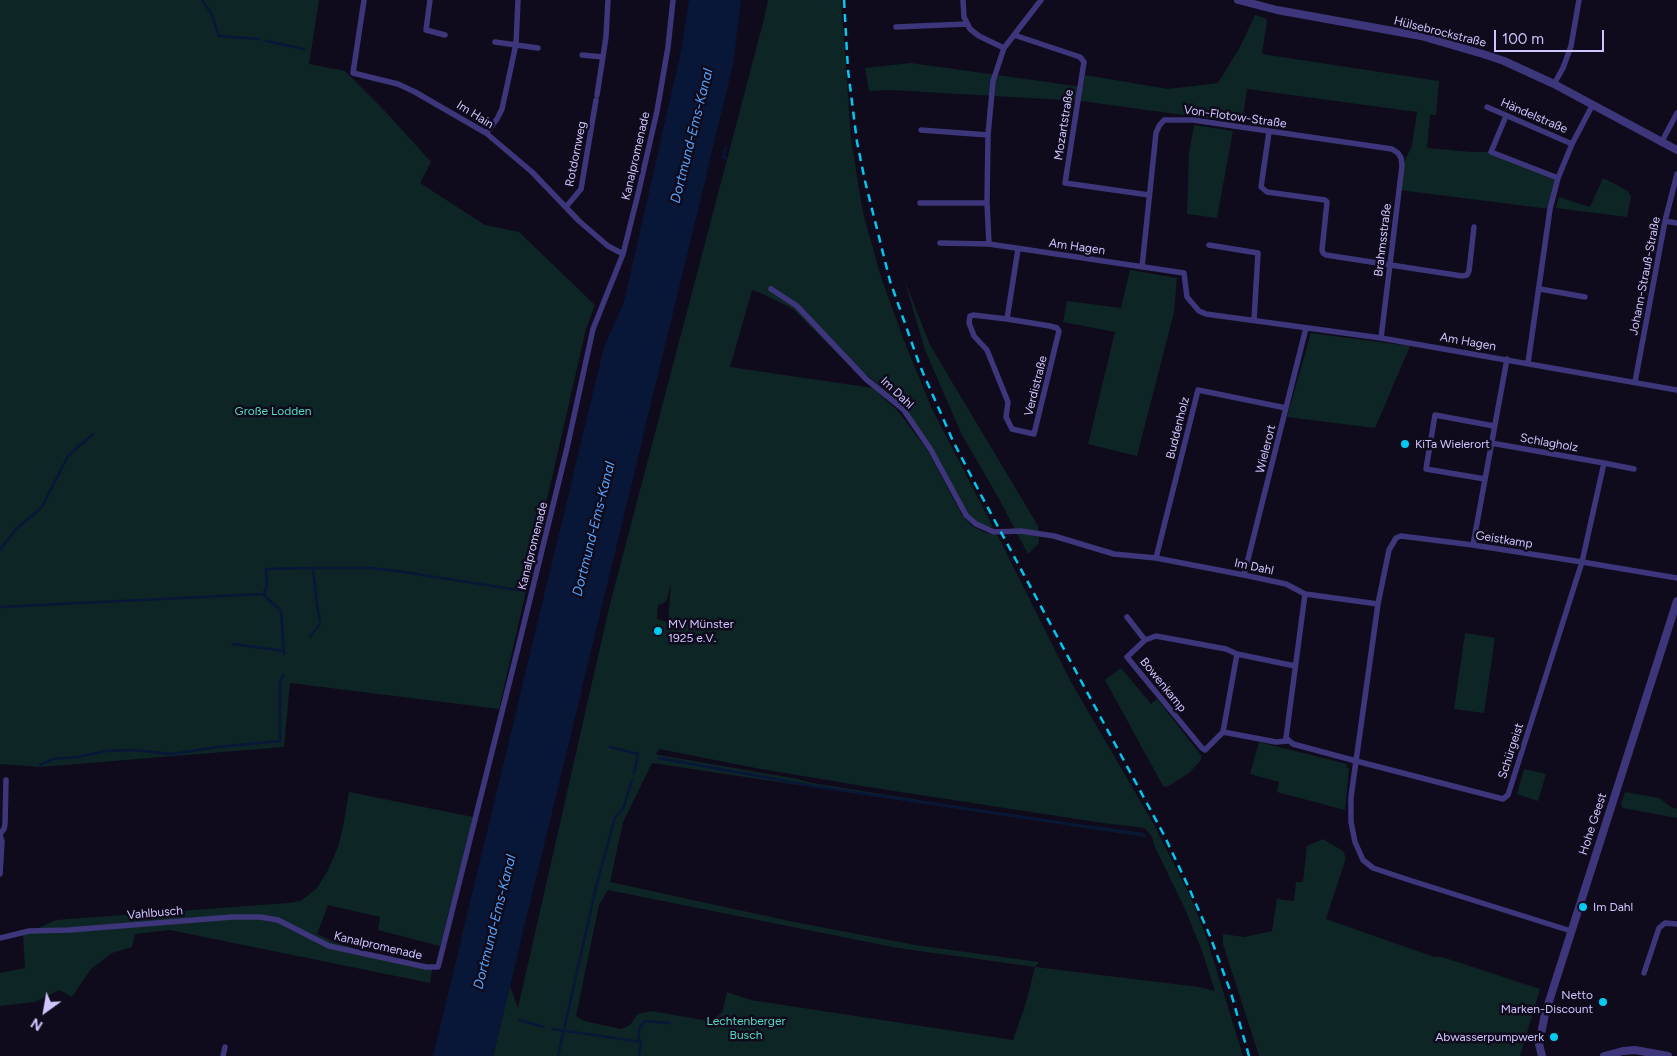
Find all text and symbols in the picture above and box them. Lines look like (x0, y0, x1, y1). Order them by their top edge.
street label: Hülsebrockstraße (1392, 14, 1488, 50)
scale bar (1497, 20, 1607, 52)
text: 100 m (1502, 30, 1544, 48)
water label: Dortmund-Ems-Kanal (667, 67, 717, 205)
street label: Mozartstraße (1051, 89, 1077, 161)
street label: Händelstraße (1498, 95, 1570, 137)
street label: Im Hain (454, 98, 496, 132)
street label: Von-Flotow-Straße (1183, 103, 1287, 131)
street label: Kanalpromenade (619, 111, 653, 201)
street label: Rotdornweg (563, 120, 589, 188)
street label: Brahmsstraße (1371, 203, 1395, 277)
street label: Johann-Strauß-Straße (1626, 216, 1664, 336)
street label: Am Hagen (1048, 236, 1106, 258)
street label: Am Hagen (1439, 330, 1497, 354)
street label: Verdistraße (1022, 354, 1050, 418)
street label: Im Dahl (877, 374, 917, 412)
street label: Buddenholz (1163, 395, 1193, 461)
park label: Große Lodden (235, 404, 311, 418)
street label: Wielerort (1253, 423, 1279, 475)
street label: Schlagholz (1519, 431, 1579, 455)
place label: KiTa Wielerort (1415, 437, 1490, 451)
marker: KiTa Wielerort (1399, 438, 1411, 450)
water label: Dortmund-Ems-Kanal (569, 460, 619, 598)
street label: Kanalpromenade (515, 501, 551, 591)
street label: Geistkamp (1474, 528, 1534, 552)
street label: Im Dahl (1233, 556, 1275, 578)
place label: MV Münster 1925 e.V. (668, 617, 734, 645)
marker: MV Münster 1925 e.V. (652, 625, 664, 637)
street label: Bowenkamp (1137, 655, 1189, 715)
street label: Schürgeist (1495, 721, 1527, 781)
street label: Hohe Geest (1576, 791, 1610, 857)
water label: Dortmund-Ems-Kanal (470, 853, 520, 991)
place label: Im Dahl (1593, 900, 1633, 914)
marker: Im Dahl (1577, 901, 1589, 913)
street label: Vahlbusch (127, 903, 183, 923)
street label: Kanalpromenade (333, 929, 423, 963)
north arrow (20, 986, 70, 1036)
place label: Netto Marken-Discount (1501, 988, 1593, 1016)
marker: Netto Marken-Discount (1597, 996, 1609, 1008)
text: N (28, 1014, 46, 1034)
park label: Lechtenberger Busch (706, 1014, 786, 1042)
place label: Abwasserpumpwerk (1435, 1030, 1544, 1044)
marker: Abwasserpumpwerk (1548, 1031, 1560, 1043)

